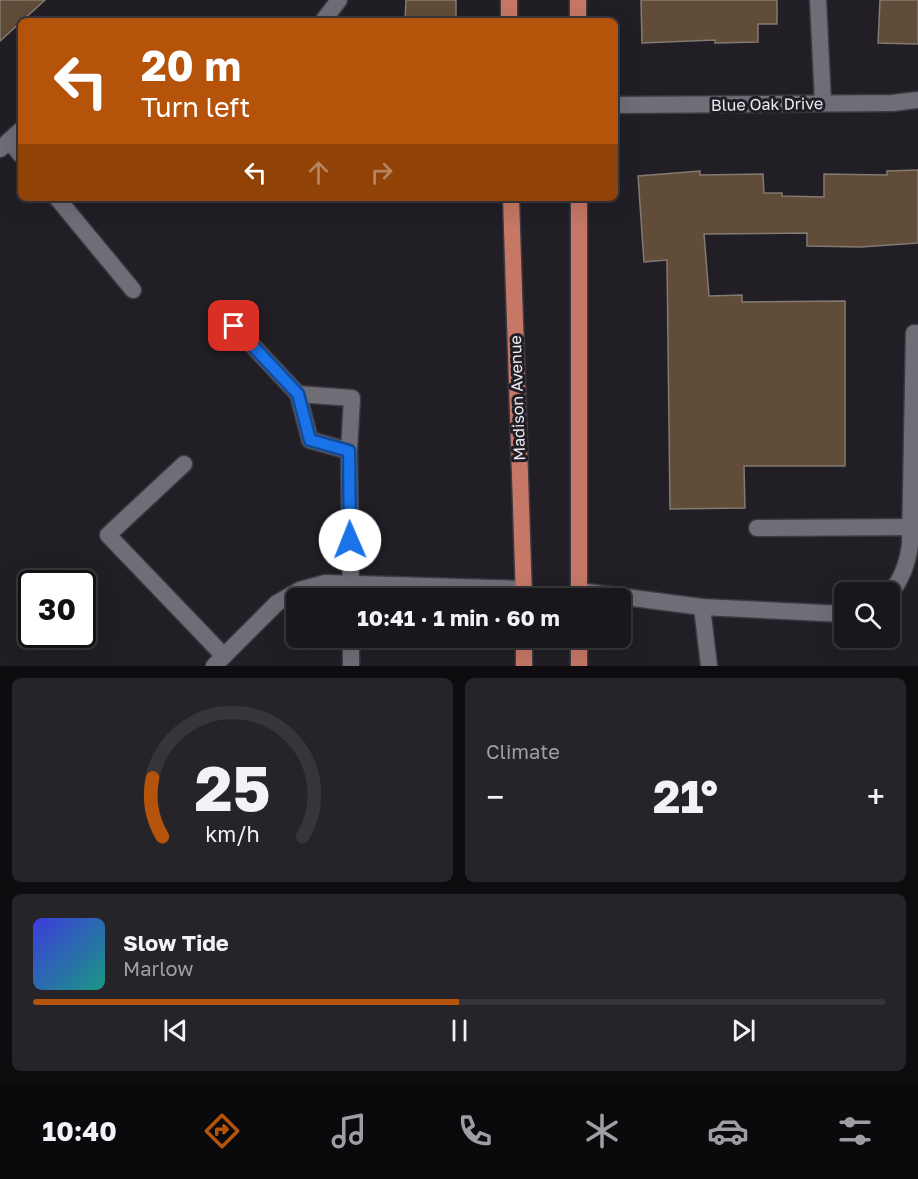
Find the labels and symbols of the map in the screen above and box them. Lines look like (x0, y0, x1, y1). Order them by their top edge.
street label: Blue Oak Drive (711, 93, 823, 115)
pin (208, 300, 259, 351)
street label: Madison Avenue (505, 335, 529, 461)
position arrow (318, 508, 382, 572)
speed limit sign: 30 (18, 570, 96, 648)

